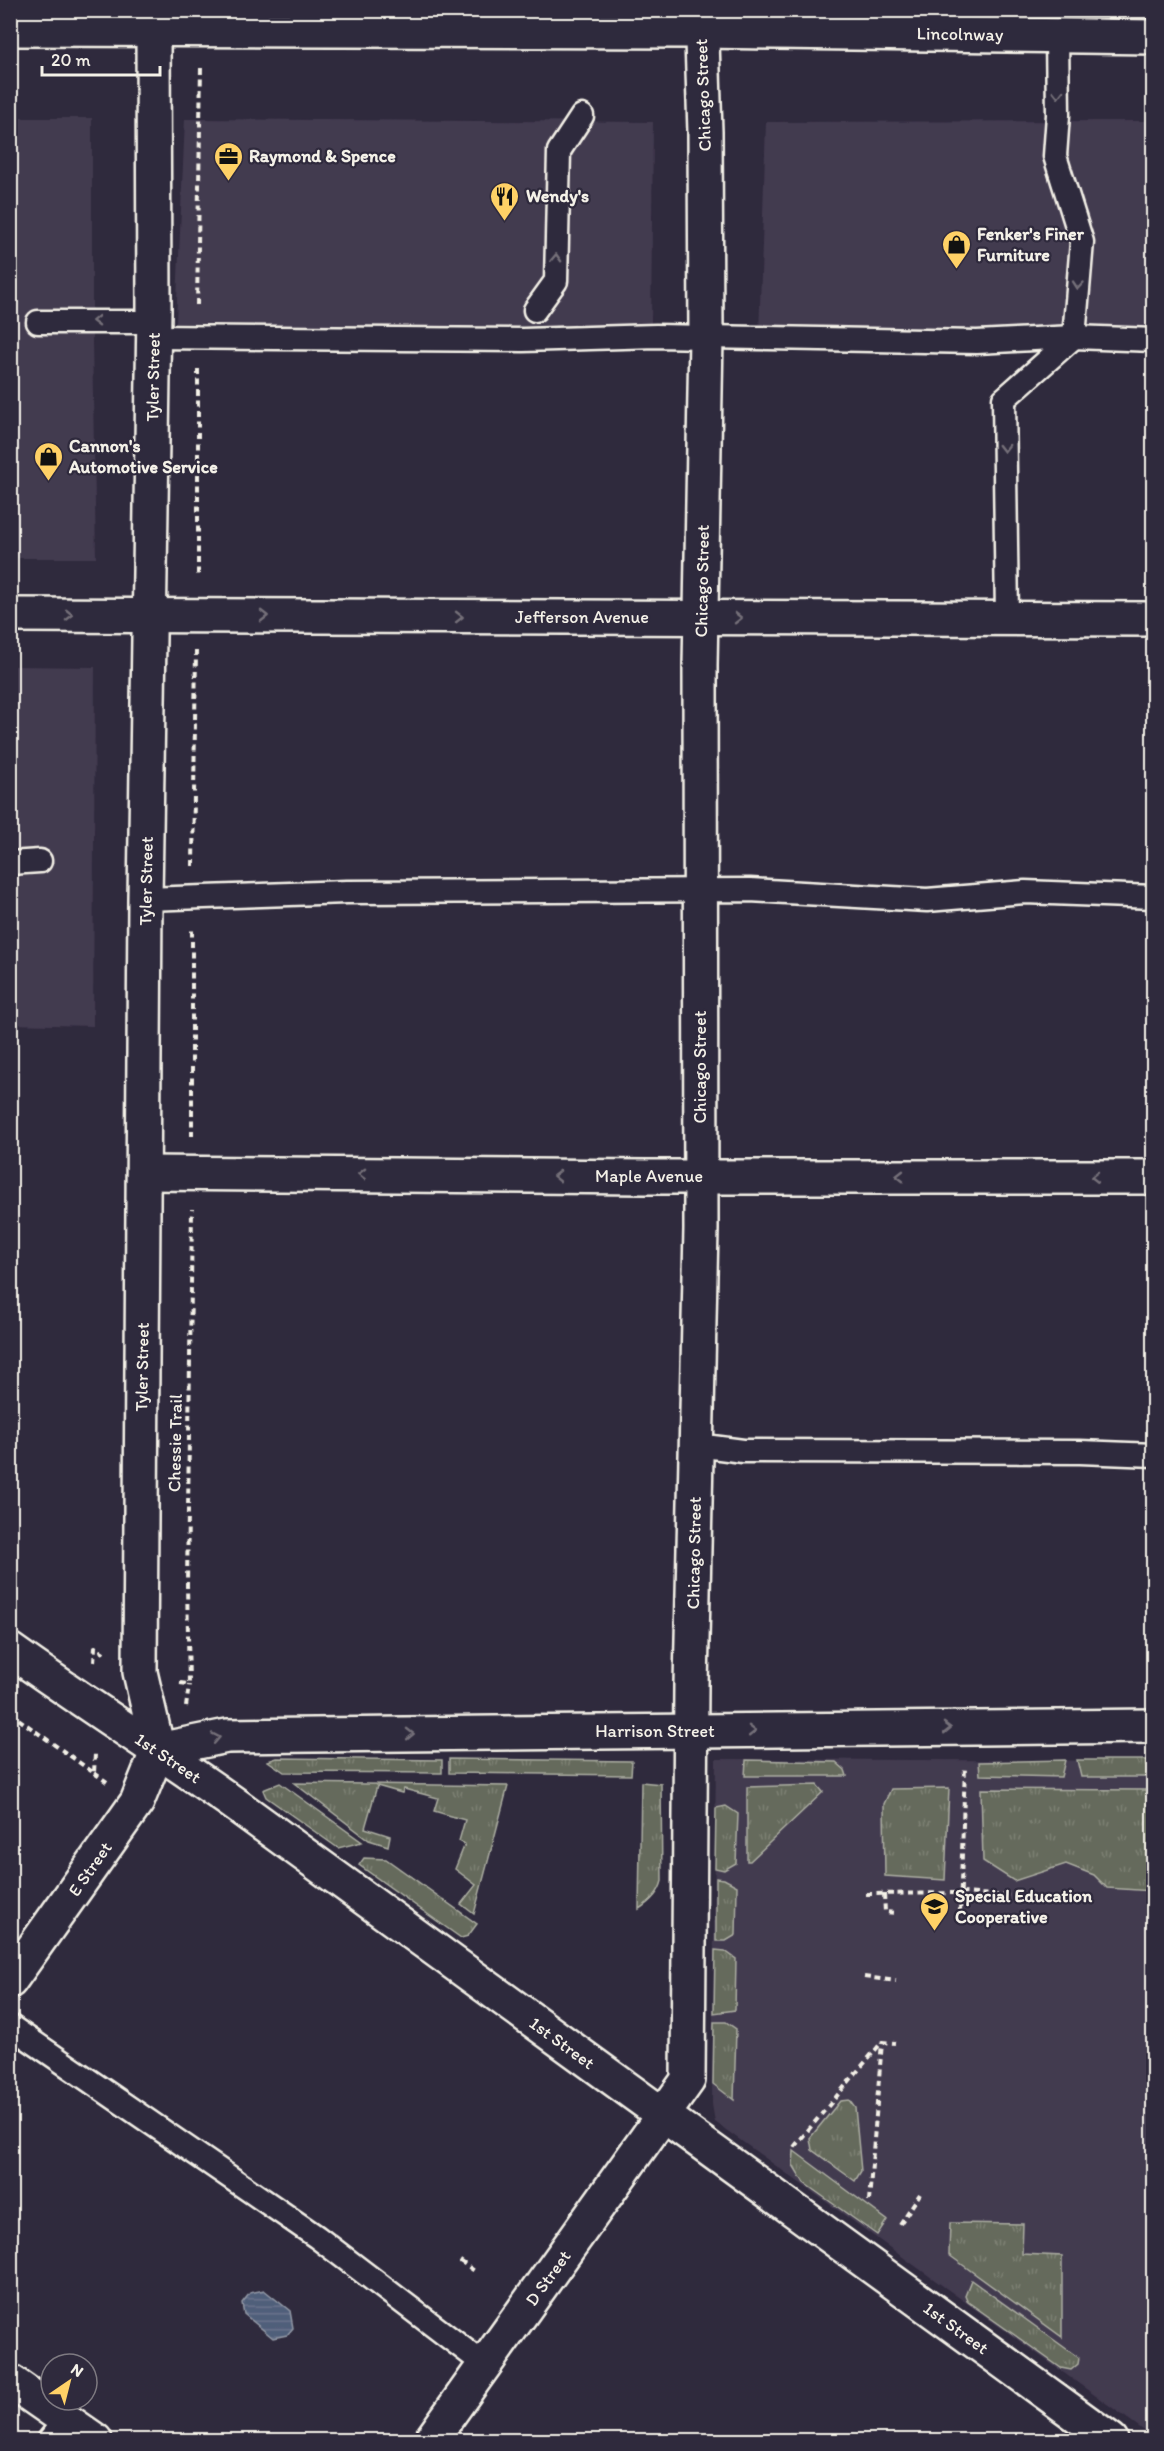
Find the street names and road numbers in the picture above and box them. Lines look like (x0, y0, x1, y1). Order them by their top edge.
street label: Lincolnway (917, 22, 1004, 46)
street label: Chicago Street (690, 38, 716, 152)
street label: Tyler Street (141, 332, 165, 422)
street label: Chicago Street (690, 524, 714, 638)
street label: Jefferson Avenue (515, 606, 649, 628)
street label: Tyler Street (134, 836, 158, 926)
street label: Chicago Street (689, 1010, 711, 1123)
street label: Maple Avenue (595, 1165, 703, 1187)
street label: Tyler Street (130, 1322, 154, 1412)
street label: Chessie Trail (163, 1394, 187, 1492)
street label: Chicago Street (682, 1496, 706, 1610)
street label: Harrison Street (595, 1720, 715, 1742)
street label: 1st Street (131, 1728, 205, 1788)
street label: E Street (63, 1837, 117, 1901)
street label: 1st Street (525, 2012, 599, 2074)
street label: D Street (520, 2246, 576, 2310)
street label: 1st Street (919, 2297, 993, 2359)

